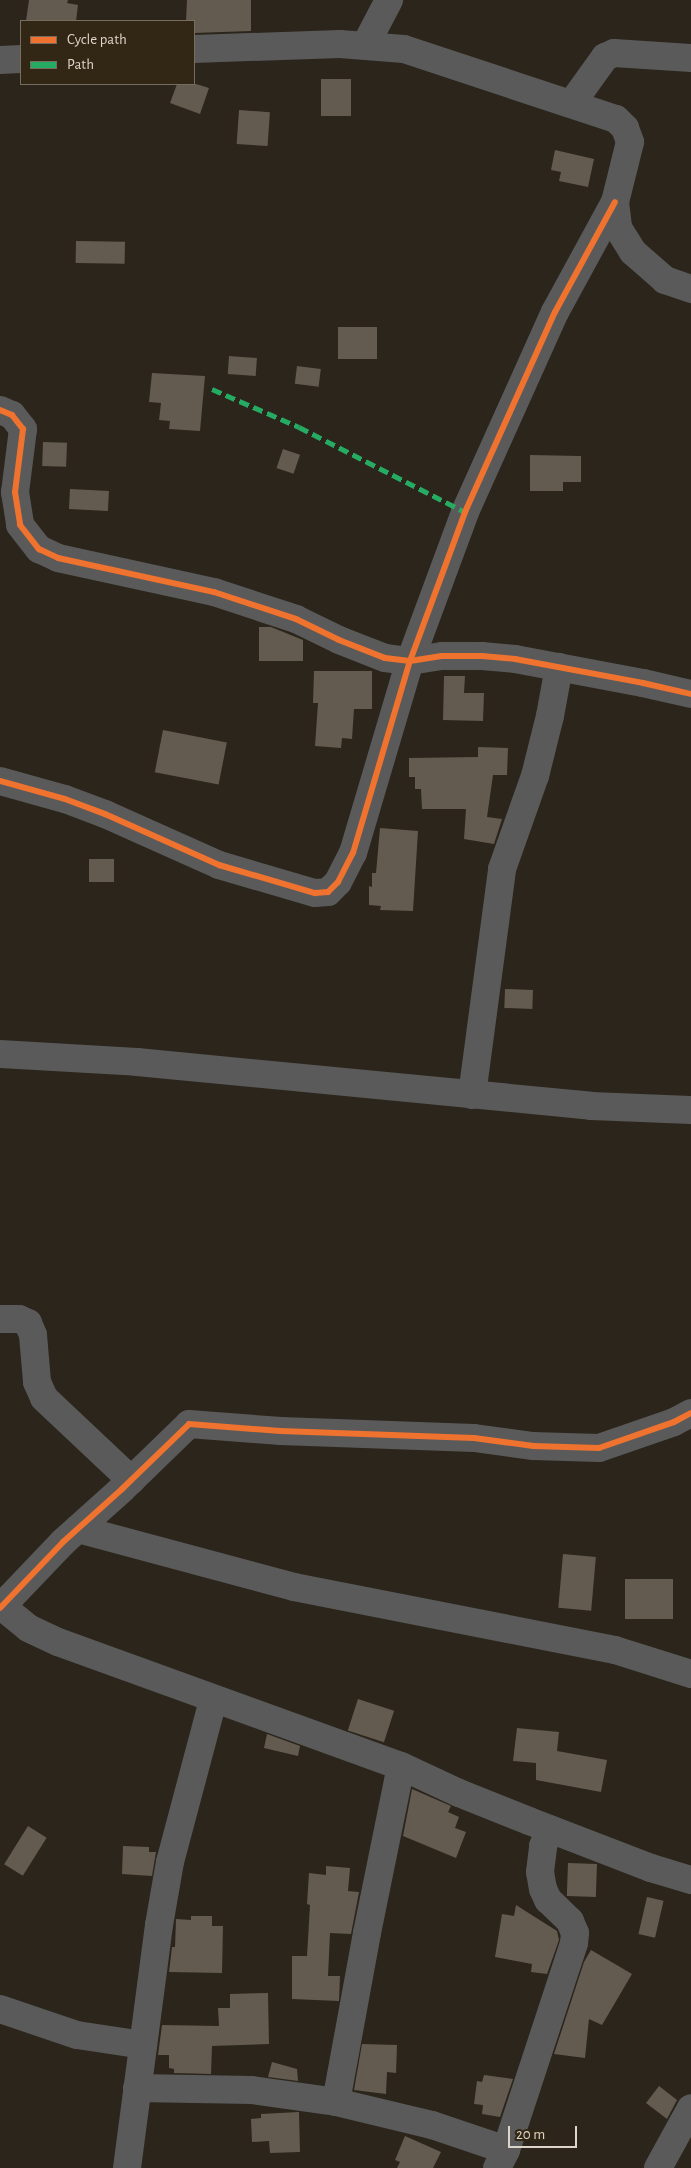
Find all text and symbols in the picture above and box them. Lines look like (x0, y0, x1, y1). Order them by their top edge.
legend (20, 20, 195, 85)
text: Cycle path (67, 32, 127, 47)
text: Path (67, 57, 94, 72)
scale bar (511, 2116, 580, 2148)
text: 20 m (516, 2127, 545, 2142)

